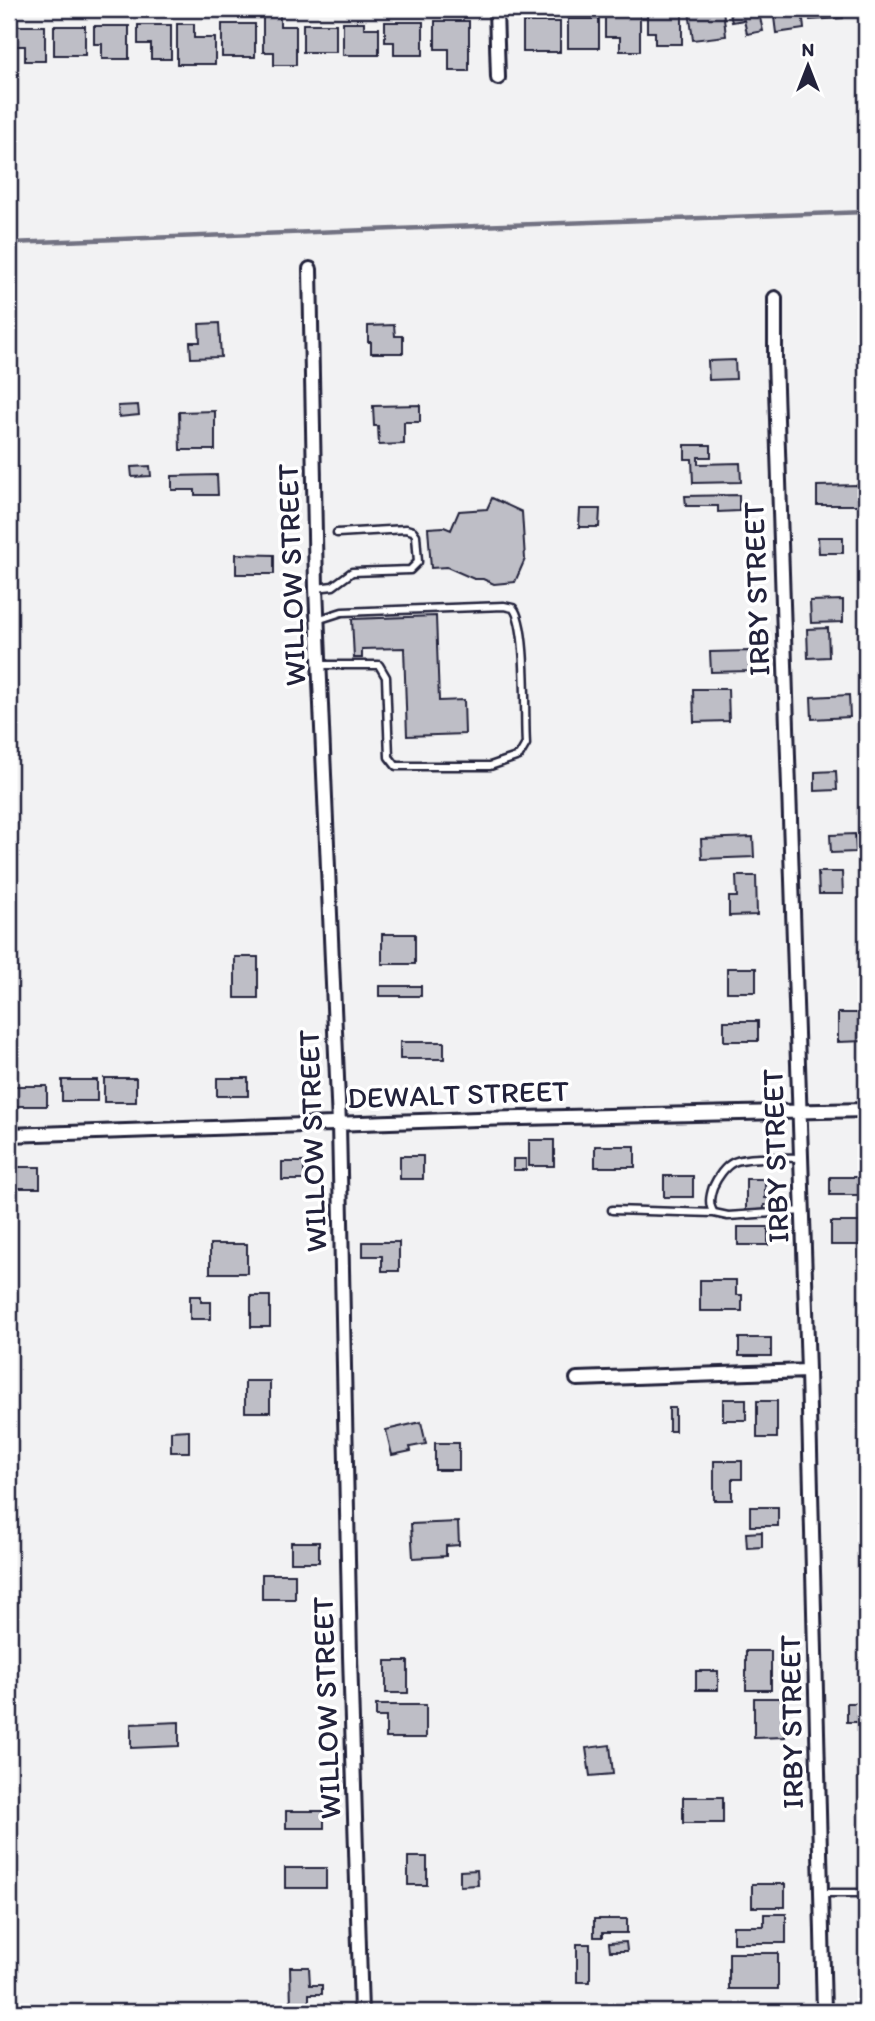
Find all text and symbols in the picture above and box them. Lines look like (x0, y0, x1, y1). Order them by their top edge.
north arrow (774, 32, 844, 102)
text: N (802, 38, 814, 61)
street label: WILLOW STREET (269, 463, 313, 687)
street label: IRBY STREET (734, 501, 778, 677)
street label: WILLOW STREET (290, 1029, 334, 1253)
street label: IRBY STREET (753, 1068, 797, 1244)
street label: DEWALT STREET (346, 1072, 570, 1116)
street label: WILLOW STREET (304, 1596, 348, 1820)
street label: IRBY STREET (771, 1634, 811, 1810)

